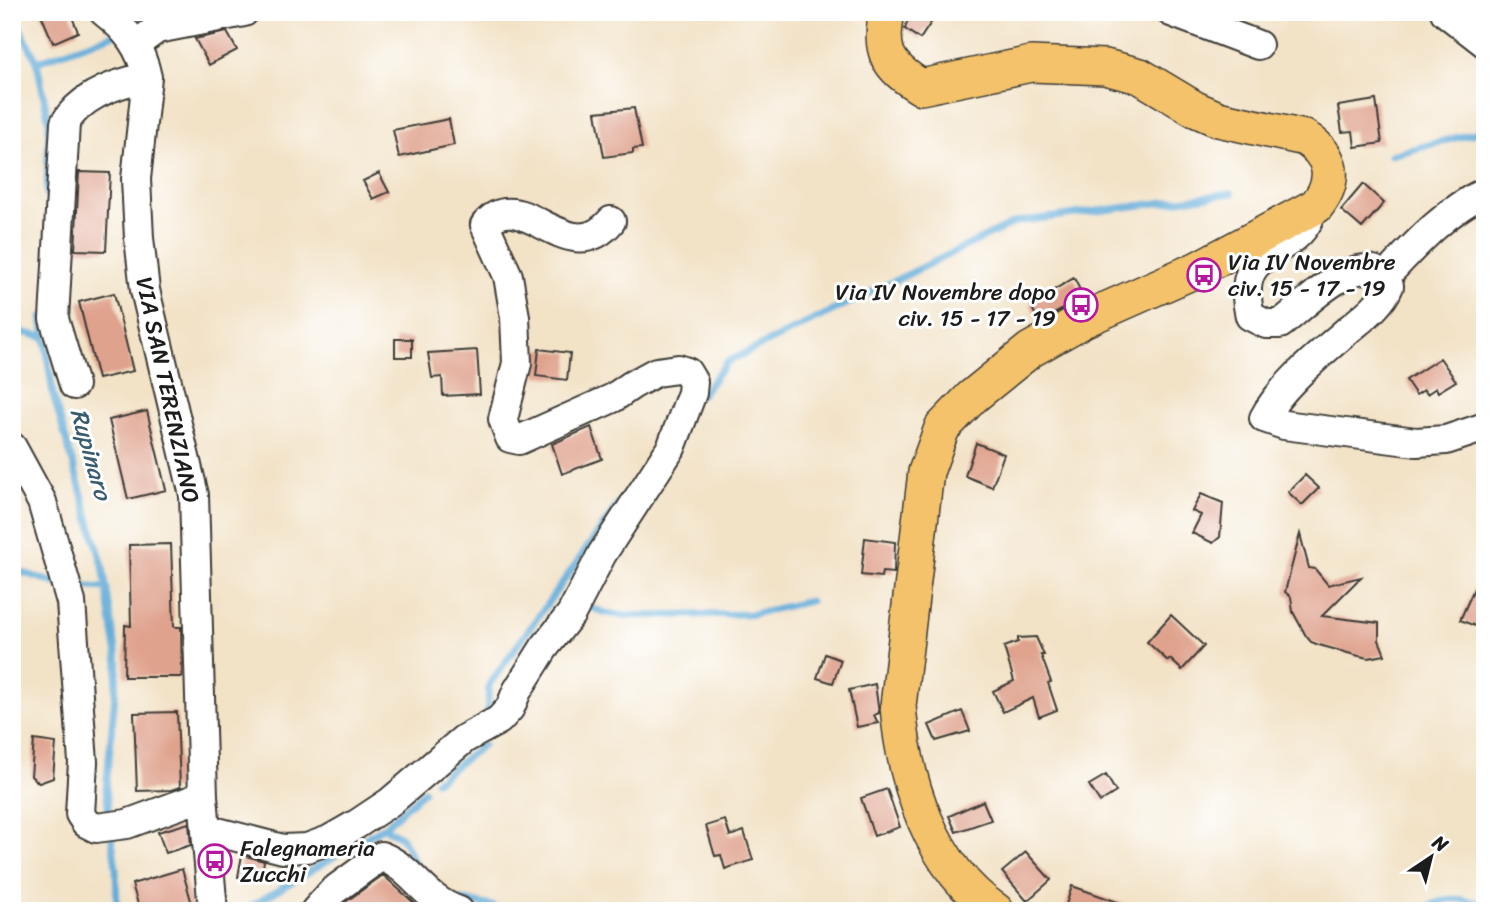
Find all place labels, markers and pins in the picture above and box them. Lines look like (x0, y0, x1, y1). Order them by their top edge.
place label: Via IV Novembre civ. 15 - 17 - 19 (1228, 242, 1396, 309)
bus stop icon: Via IV Novembre civ. 15 - 17 - 19 (1185, 256, 1223, 294)
place label: Via IV Novembre dopo civ. 15 - 17 - 19 (835, 272, 1056, 339)
bus stop icon: Via IV Novembre dopo civ. 15 - 17 - 19 (1062, 286, 1100, 324)
place label: Falegnameria Zucchi (240, 828, 375, 895)
bus stop icon: Falegnameria Zucchi (196, 842, 234, 880)

